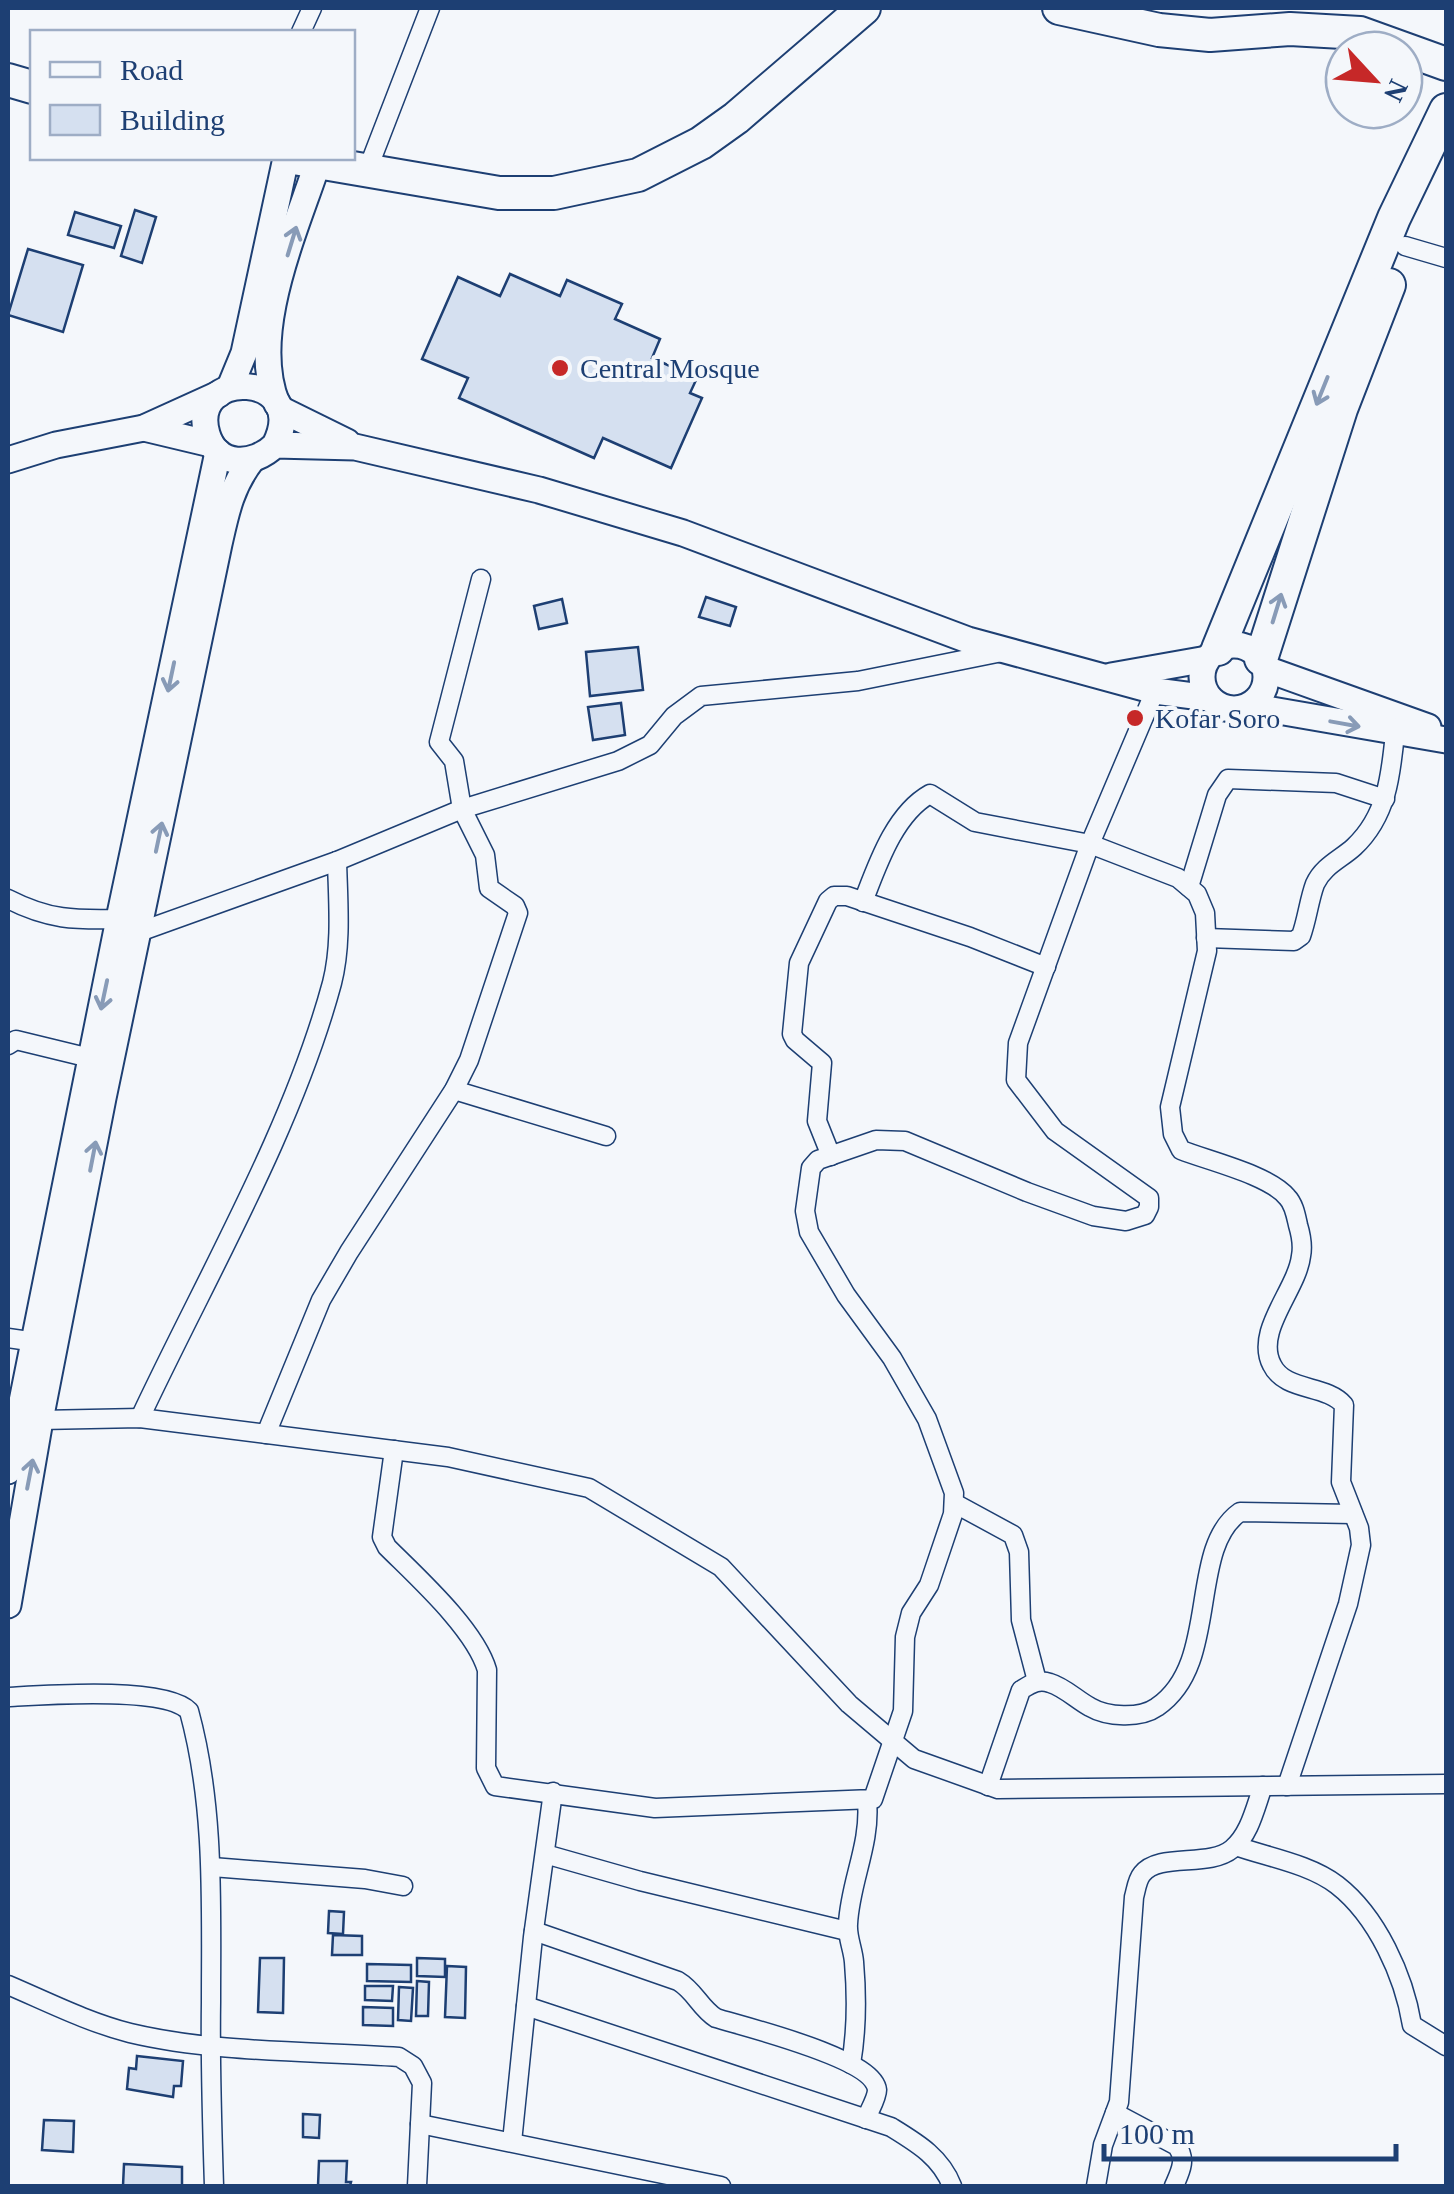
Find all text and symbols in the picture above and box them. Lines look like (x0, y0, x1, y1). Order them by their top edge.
legend (30, 30, 355, 160)
north arrow (1324, 30, 1424, 130)
text: Road (120, 53, 183, 86)
text: N (1378, 75, 1414, 107)
text: Building (120, 103, 225, 136)
one-way arrow (284, 226, 302, 257)
place label: Central Mosque (580, 353, 760, 384)
marker: Central Mosque (549, 357, 571, 379)
one-way arrow (1311, 375, 1329, 406)
one-way arrow (1269, 592, 1287, 624)
one-way arrow (161, 660, 179, 692)
place label: Kofar Soro (1155, 703, 1280, 734)
marker: Kofar Soro (1124, 707, 1146, 729)
one-way arrow (1329, 715, 1361, 734)
one-way arrow (150, 822, 169, 854)
one-way arrow (93, 978, 112, 1010)
one-way arrow (84, 1140, 103, 1172)
one-way arrow (21, 1459, 40, 1491)
scale bar (1104, 2099, 1396, 2161)
text: 100 m (1119, 2117, 1195, 2150)

